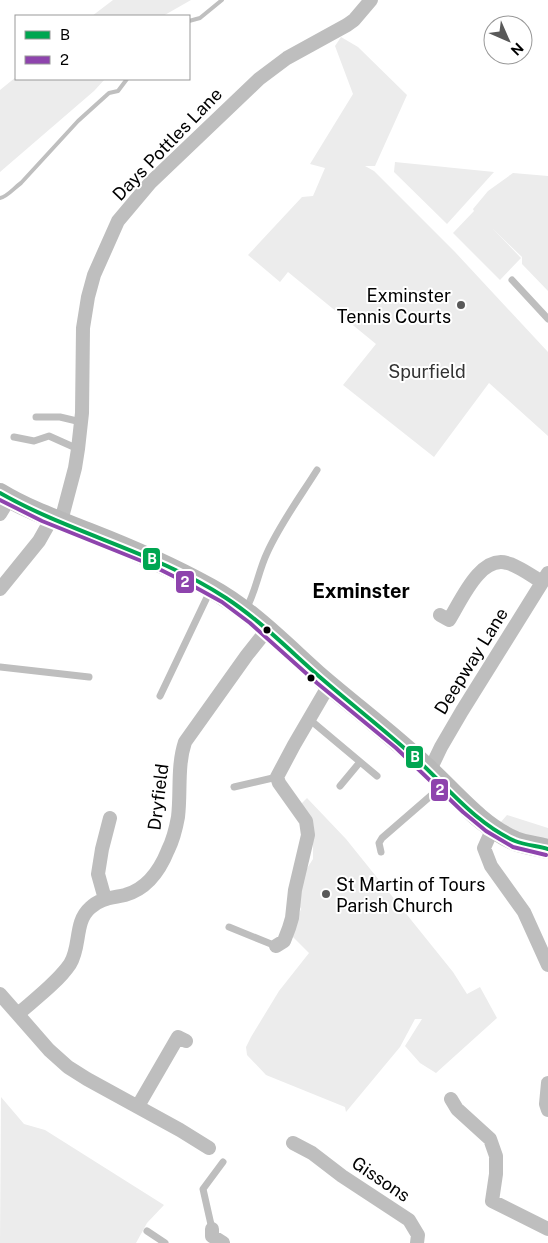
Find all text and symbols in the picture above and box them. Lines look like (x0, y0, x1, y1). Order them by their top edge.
legend (15, 15, 190, 80)
north arrow (483, 15, 533, 65)
text: B (60, 26, 70, 43)
text: N (508, 40, 527, 59)
text: 2 (60, 51, 69, 68)
street label: Days Pottles Lane (108, 83, 226, 205)
place label: Exminster Tennis Courts (337, 285, 451, 327)
marker: Exminster Tennis Courts (455, 299, 467, 311)
park label: Spurfield (388, 361, 466, 382)
line badge: B (142, 547, 161, 571)
text: B (147, 551, 157, 567)
line badge: 2 (175, 570, 195, 594)
text: 2 (181, 574, 190, 590)
district label: Exminster (312, 579, 410, 603)
street label: Deepway Lane (430, 604, 512, 718)
unlabelled marker (262, 625, 272, 635)
unlabelled marker (306, 673, 316, 683)
line badge: B (405, 745, 424, 769)
text: B (410, 749, 420, 765)
street label: Dryfield (143, 762, 173, 832)
line badge: 2 (430, 778, 449, 802)
text: 2 (436, 782, 445, 798)
place label: St Martin of Tours Parish Church (336, 874, 485, 916)
marker: St Martin of Tours Parish Church (320, 888, 332, 900)
street label: Gissons (348, 1152, 414, 1206)

